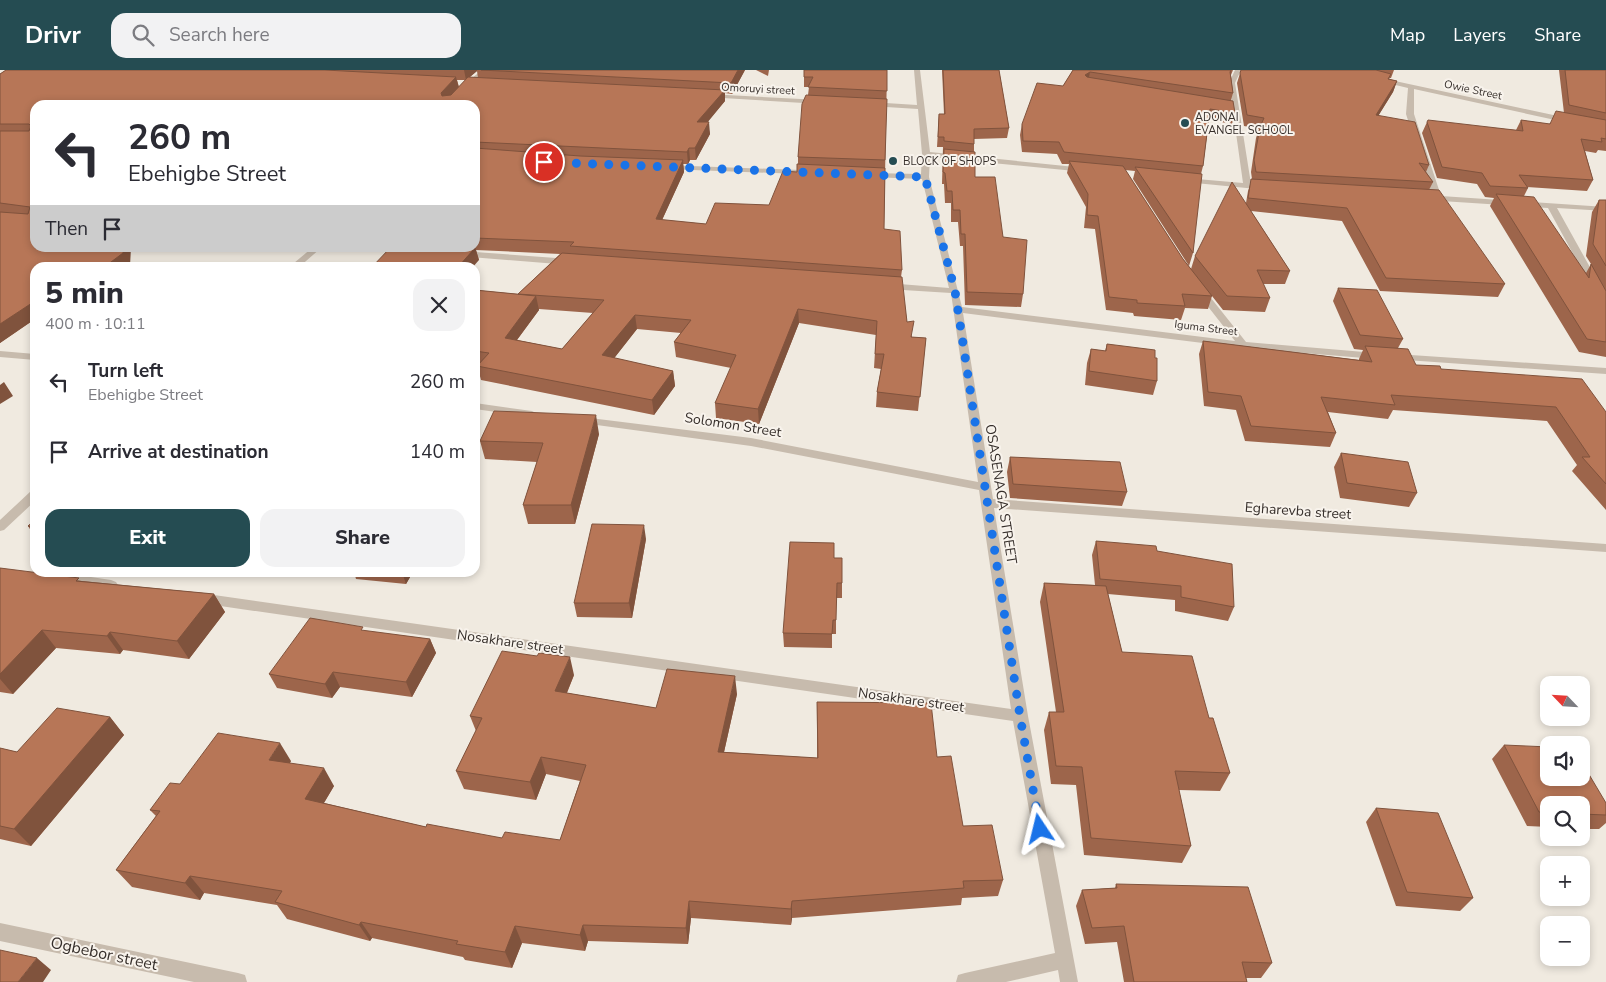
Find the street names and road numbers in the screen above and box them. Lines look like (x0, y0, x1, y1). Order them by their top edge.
street label: Owie Street (1443, 77, 1504, 103)
street label: Omoruyi street (721, 80, 795, 98)
street label: Iguma Street (1174, 317, 1239, 339)
street label: Solomon Street (683, 408, 783, 442)
street label: OSASENAGA STREET (981, 423, 1022, 566)
street label: Egharevba street (1244, 498, 1352, 524)
street label: Nosakhare street (456, 625, 564, 659)
street label: Nosakhare street (857, 683, 965, 717)
street label: Ogbebor street (48, 932, 160, 976)

